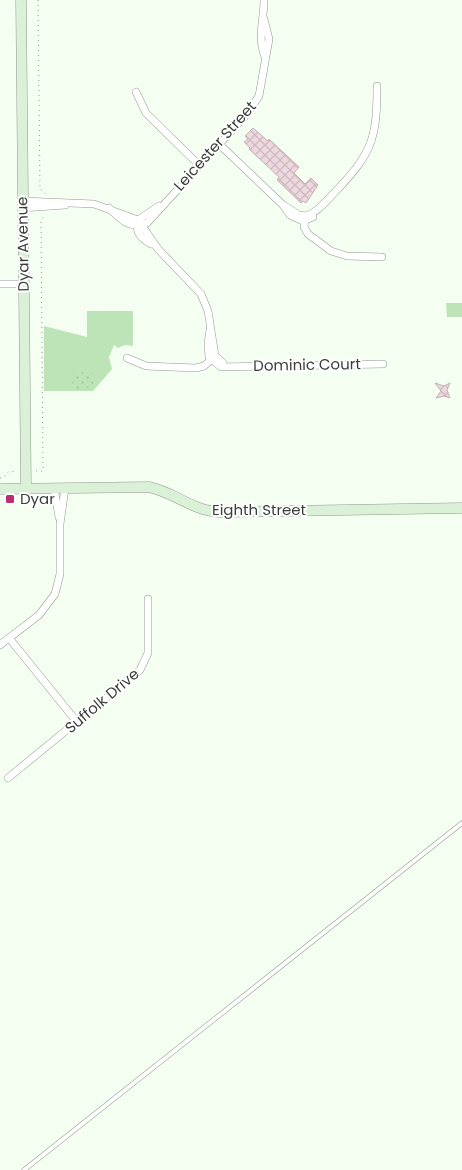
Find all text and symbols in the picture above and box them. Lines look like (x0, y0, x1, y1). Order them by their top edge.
street label: Leicester Street (169, 96, 261, 195)
street label: Dyar Avenue (11, 196, 34, 292)
street label: Dominic Court (253, 353, 361, 376)
place label: Dyar (20, 488, 55, 509)
marker: Dyar (4, 493, 16, 505)
street label: Eighth Street (212, 499, 306, 520)
street label: Suffolk Drive (60, 663, 143, 738)

